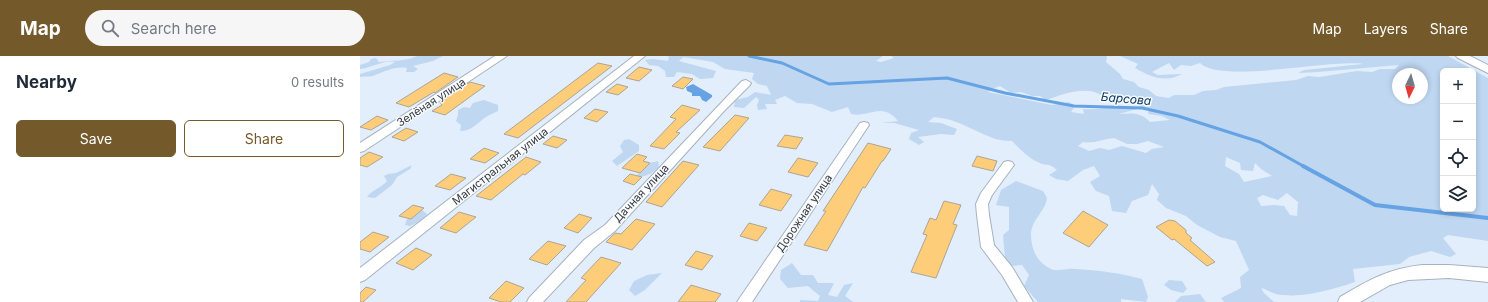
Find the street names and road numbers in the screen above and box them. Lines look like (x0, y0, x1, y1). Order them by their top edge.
street label: Зелёная улица (394, 75, 468, 129)
street label: Магистральная улица (449, 124, 551, 208)
street label: Дачная улица (610, 161, 672, 225)
street label: Дорожная улица (773, 171, 835, 255)

